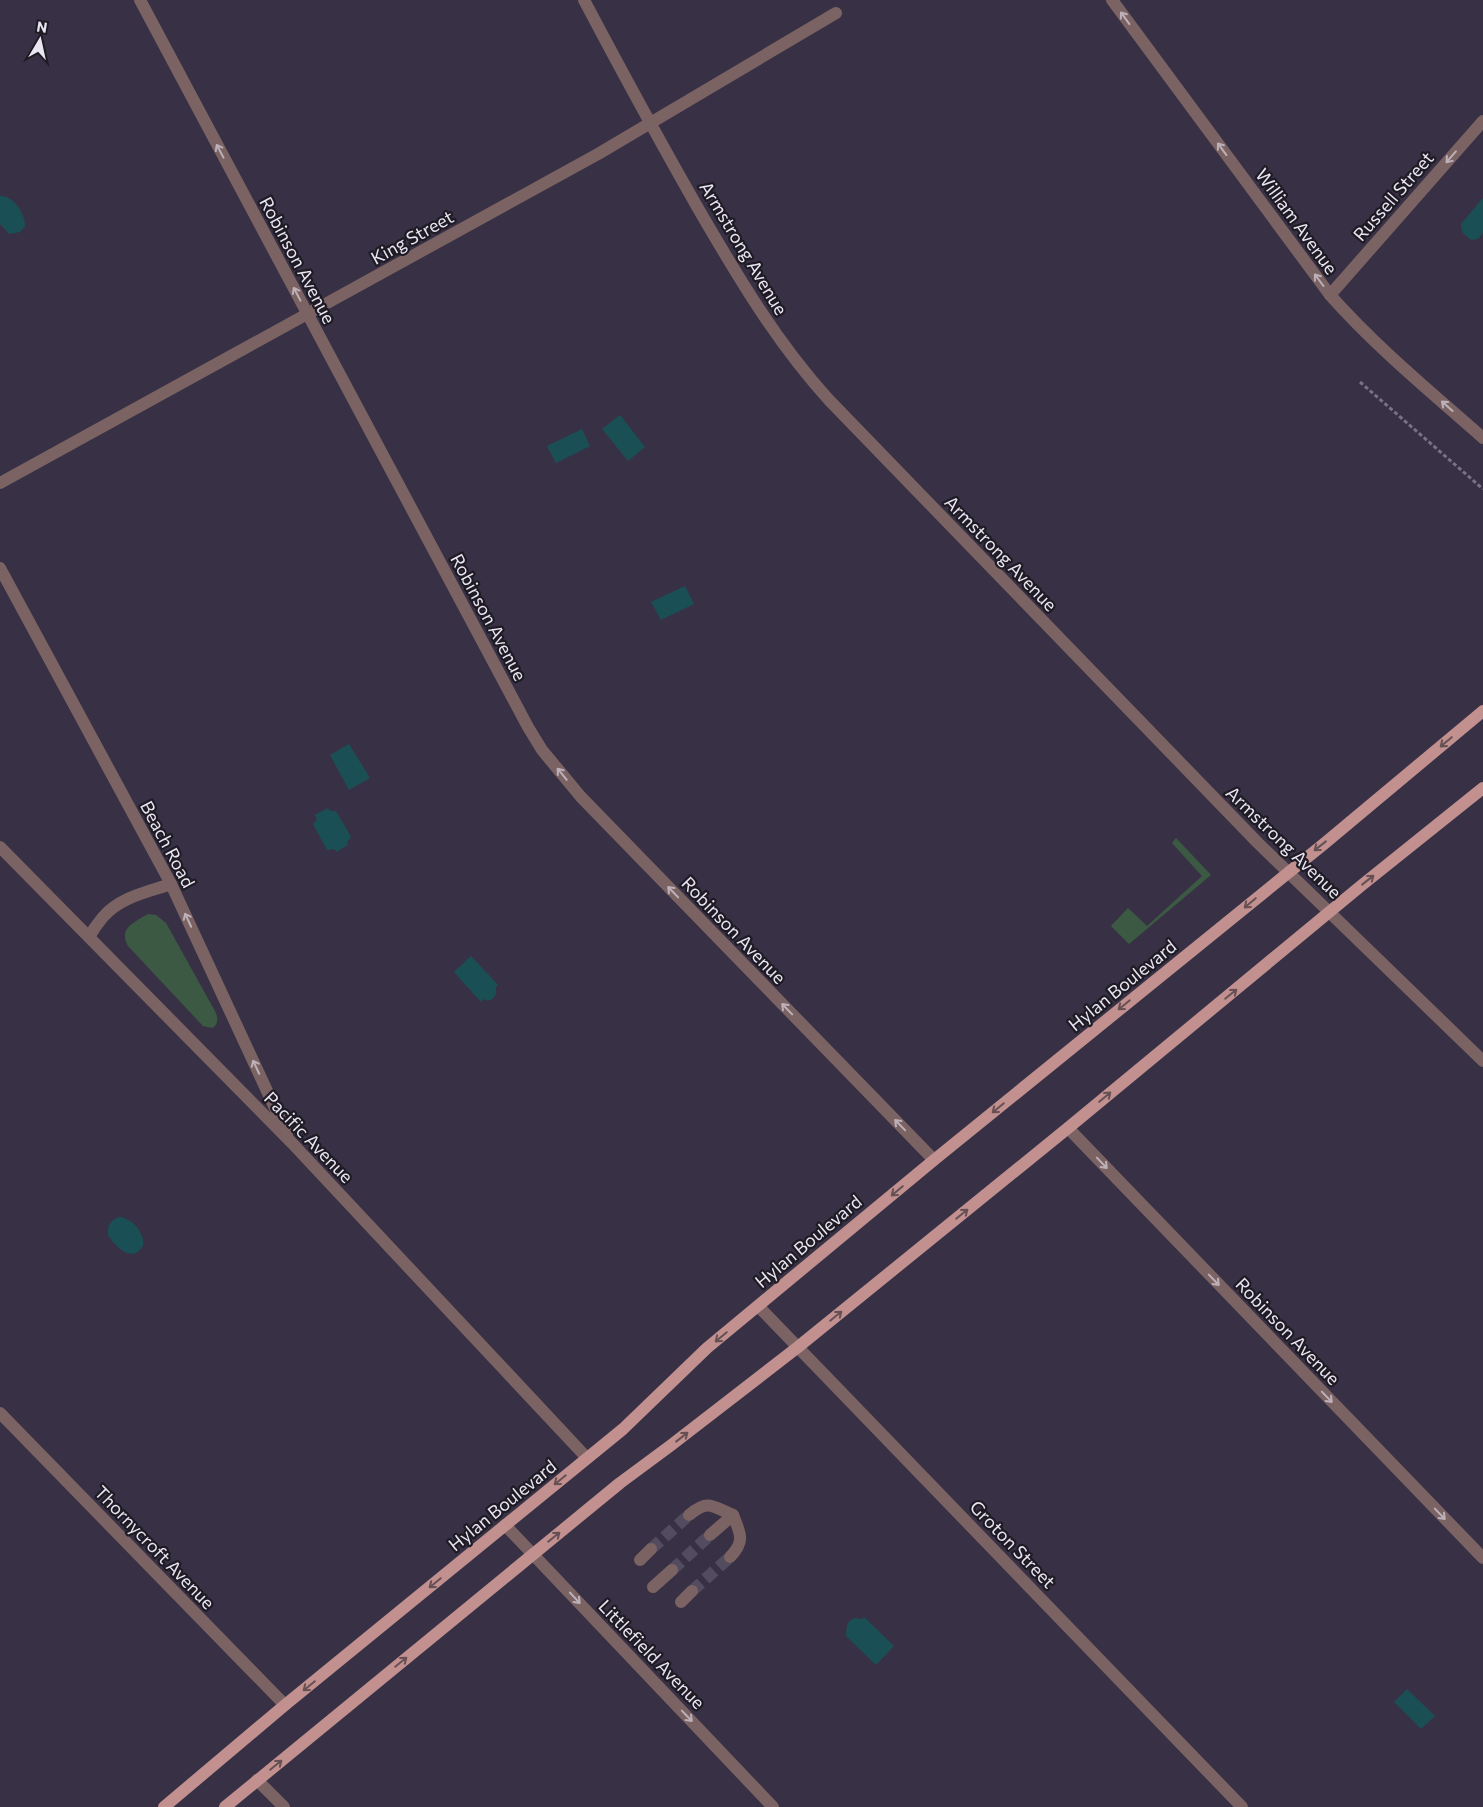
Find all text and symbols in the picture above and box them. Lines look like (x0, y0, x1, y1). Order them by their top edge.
one-way arrow (1120, 12, 1131, 25)
north arrow (15, 15, 65, 65)
text: N (36, 17, 49, 36)
one-way arrow (1217, 142, 1227, 156)
one-way arrow (215, 143, 225, 158)
street label: Russell Street (1348, 147, 1438, 245)
one-way arrow (1445, 151, 1457, 164)
street label: William Avenue (1251, 164, 1343, 278)
street label: Armstrong Avenue (695, 177, 793, 319)
street label: Robinson Avenue (255, 193, 341, 327)
street label: King Street (367, 205, 457, 269)
one-way arrow (1313, 274, 1324, 287)
one-way arrow (292, 287, 301, 302)
one-way arrow (1440, 400, 1453, 412)
street label: Armstrong Avenue (940, 491, 1062, 615)
street label: Robinson Avenue (446, 550, 532, 684)
one-way arrow (1439, 737, 1452, 748)
one-way arrow (556, 768, 567, 781)
street label: Armstrong Avenue (1222, 781, 1346, 903)
street label: Beach Road (136, 797, 200, 891)
one-way arrow (1314, 840, 1327, 851)
street label: Robinson Avenue (677, 872, 791, 988)
one-way arrow (1361, 875, 1374, 886)
one-way arrow (667, 886, 680, 898)
one-way arrow (1244, 897, 1257, 909)
one-way arrow (182, 913, 192, 928)
street label: Hylan Boulevard (1064, 935, 1180, 1035)
one-way arrow (1224, 988, 1237, 999)
one-way arrow (1118, 1000, 1131, 1011)
one-way arrow (781, 1002, 793, 1015)
one-way arrow (251, 1060, 261, 1075)
street label: Pacific Avenue (260, 1087, 358, 1187)
one-way arrow (1099, 1091, 1112, 1103)
one-way arrow (992, 1102, 1005, 1113)
one-way arrow (894, 1119, 906, 1131)
one-way arrow (1096, 1157, 1108, 1169)
one-way arrow (891, 1185, 904, 1196)
street label: Hylan Boulevard (750, 1190, 866, 1292)
one-way arrow (955, 1208, 968, 1219)
street label: Robinson Avenue (1231, 1273, 1345, 1389)
one-way arrow (1208, 1274, 1221, 1286)
one-way arrow (829, 1310, 842, 1321)
one-way arrow (714, 1331, 727, 1342)
one-way arrow (1321, 1391, 1333, 1403)
one-way arrow (675, 1431, 688, 1442)
street label: Hylan Boulevard (444, 1455, 560, 1555)
one-way arrow (554, 1474, 567, 1485)
street label: Thornycroft Avenue (90, 1481, 220, 1613)
street label: Groton Street (966, 1496, 1060, 1592)
one-way arrow (1434, 1508, 1446, 1520)
one-way arrow (547, 1531, 560, 1542)
one-way arrow (428, 1577, 441, 1588)
one-way arrow (569, 1592, 581, 1605)
street label: Littlefield Avenue (594, 1595, 710, 1713)
one-way arrow (395, 1656, 408, 1667)
one-way arrow (303, 1680, 316, 1691)
one-way arrow (681, 1710, 693, 1722)
one-way arrow (269, 1759, 282, 1770)

